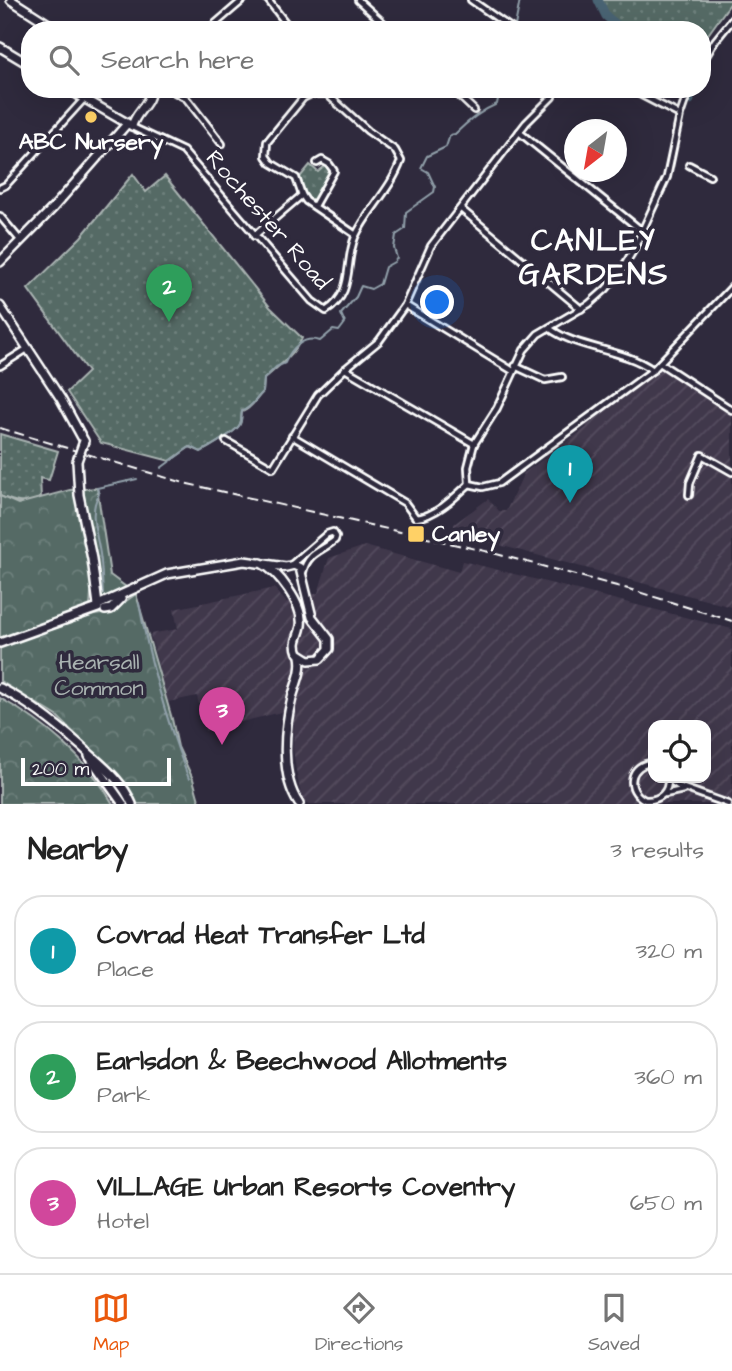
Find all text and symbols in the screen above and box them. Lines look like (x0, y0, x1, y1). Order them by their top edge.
search box (21, 21, 711, 98)
icon: search (45, 41, 83, 79)
text: Search here (101, 42, 254, 78)
marker: ABC Nursery (83, 109, 99, 125)
north arrow (564, 119, 627, 182)
place label: ABC Nursery (19, 126, 164, 160)
street label: Rochester Road (198, 143, 338, 297)
district label: CANLEY GARDENS (519, 220, 669, 296)
pin: 2 (146, 264, 192, 322)
your location (420, 285, 454, 319)
pin: 1 (547, 445, 593, 503)
place label: Canley (432, 518, 501, 552)
marker: Canley (406, 524, 426, 544)
park label: Hearsall Common (54, 646, 144, 704)
pin: 3 (199, 687, 245, 745)
map controls (648, 720, 711, 783)
button: locate (648, 720, 711, 783)
scale bar (21, 755, 172, 787)
text: 200 m (32, 756, 89, 783)
text: Nearby (28, 829, 128, 871)
text: 3 results (610, 834, 704, 866)
text: Covrad Heat Transfer Ltd (97, 917, 425, 953)
text: 1 (52, 935, 54, 967)
text: 320 m (636, 935, 702, 967)
text: Place (97, 953, 154, 985)
text: Earlsdon & Beechwood Allotments (97, 1043, 507, 1079)
text: 2 (46, 1061, 60, 1093)
text: 360 m (634, 1061, 702, 1093)
text: Park (97, 1079, 150, 1111)
text: VILLAGE Urban Resorts Coventry (97, 1169, 515, 1205)
text: 3 (47, 1187, 59, 1219)
text: 650 m (630, 1187, 702, 1219)
text: Hotel (97, 1205, 149, 1237)
tab: Map (92, 1289, 130, 1358)
tab: Directions (315, 1289, 403, 1358)
tab: Saved (588, 1289, 640, 1358)

